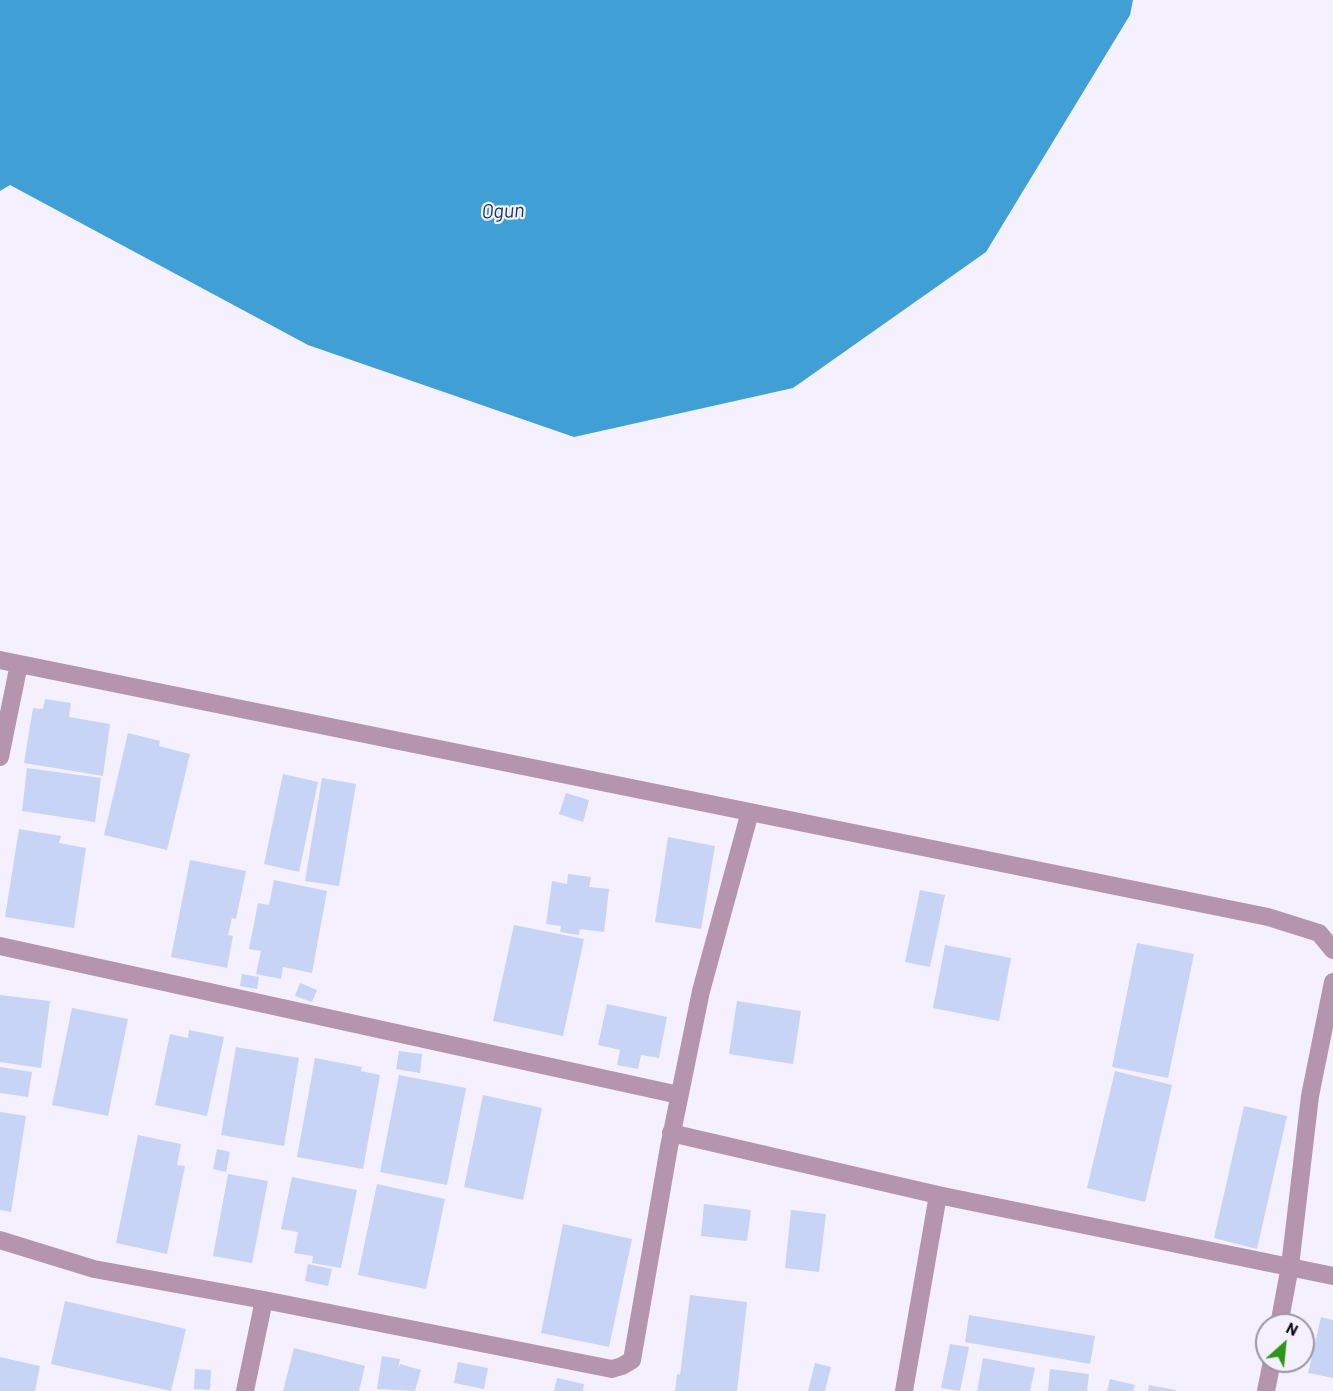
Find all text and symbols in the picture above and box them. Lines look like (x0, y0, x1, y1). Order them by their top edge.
water label: Ogun (481, 198, 525, 224)
north arrow (1255, 1313, 1315, 1373)
text: N (1283, 1317, 1302, 1339)

